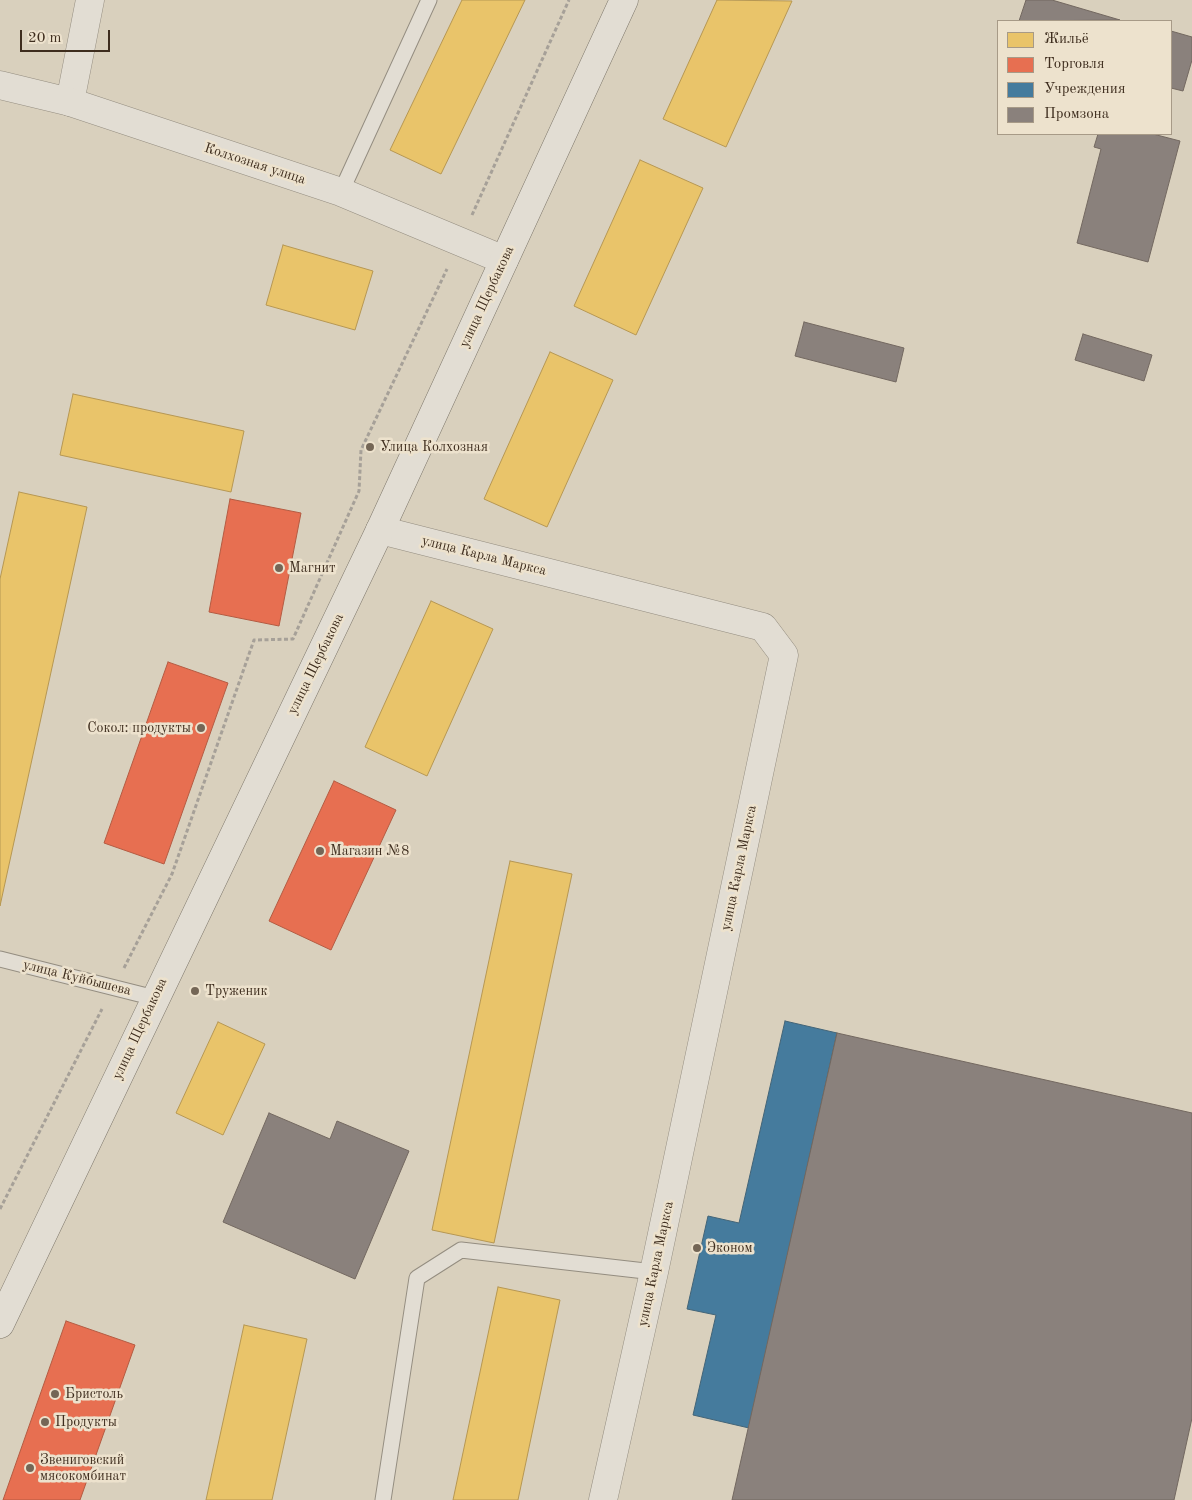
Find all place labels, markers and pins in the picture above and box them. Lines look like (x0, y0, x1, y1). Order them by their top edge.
place label: Улица Колхозная (380, 439, 488, 455)
marker: Улица Колхозная (364, 441, 376, 453)
place label: Магнит (289, 560, 336, 576)
marker: Магнит (273, 562, 285, 574)
place label: Сокол: продукты (87, 720, 191, 736)
marker: Сокол: продукты (195, 722, 207, 734)
place label: Магазин №8 (330, 843, 409, 859)
marker: Магазин №8 (314, 845, 326, 857)
place label: Труженик (205, 983, 268, 999)
marker: Труженик (189, 985, 201, 997)
place label: Эконом (707, 1240, 753, 1256)
marker: Эконом (691, 1242, 703, 1254)
place label: Бристоль (65, 1386, 123, 1402)
marker: Бристоль (49, 1388, 61, 1400)
place label: Продукты (55, 1414, 117, 1430)
marker: Продукты (39, 1416, 51, 1428)
place label: Звениговский мясокомбинат (40, 1452, 126, 1484)
marker: Звениговский мясокомбинат (24, 1462, 36, 1474)

